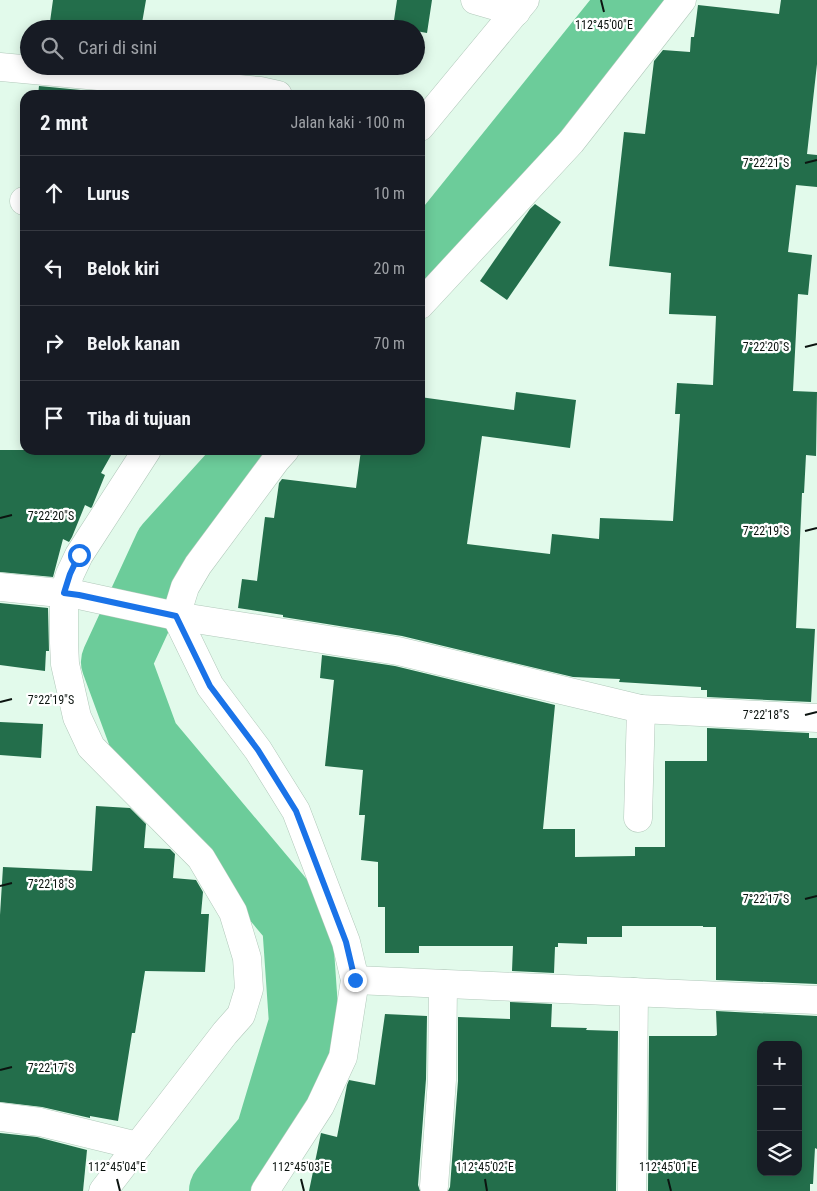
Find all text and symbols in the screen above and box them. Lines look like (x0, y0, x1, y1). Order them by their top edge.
text: 112°45'00"E (575, 18, 633, 32)
search box (20, 20, 425, 75)
icon: search (38, 34, 66, 62)
text: Cari di sini (78, 36, 157, 59)
text: 2 mnt (40, 111, 88, 135)
text: Jalan kaki · 100 m (290, 113, 405, 132)
text: 7°22'21"S (743, 156, 789, 170)
icon: ahead (40, 179, 68, 207)
text: Lurus (87, 182, 130, 205)
text: 10 m (373, 184, 405, 203)
icon: left (40, 254, 68, 282)
text: Belok kiri (87, 257, 159, 280)
text: 20 m (373, 259, 405, 278)
icon: right (40, 329, 68, 357)
text: Belok kanan (87, 332, 180, 355)
text: 70 m (373, 334, 405, 353)
text: 7°22'20"S (743, 340, 789, 354)
icon: arrive (40, 404, 68, 432)
text: Tiba di tujuan (87, 407, 191, 430)
text: 7°22'20"S (28, 509, 74, 523)
text: 7°22'19"S (743, 524, 789, 538)
route start (68, 544, 91, 567)
text: 7°22'19"S (28, 693, 74, 707)
text: 7°22'18"S (743, 708, 789, 722)
text: 7°22'18"S (28, 877, 74, 891)
text: 7°22'17"S (743, 892, 789, 906)
route end (344, 969, 367, 992)
map controls (757, 1041, 802, 1176)
button: + (757, 1041, 802, 1086)
text: 7°22'17"S (28, 1061, 74, 1075)
button: − (757, 1086, 802, 1131)
button: layers (757, 1131, 802, 1176)
text: 112°45'04"E (88, 1160, 146, 1174)
text: 112°45'03"E (272, 1160, 330, 1174)
text: 112°45'02"E (456, 1160, 514, 1174)
text: 112°45'01"E (639, 1160, 697, 1174)

